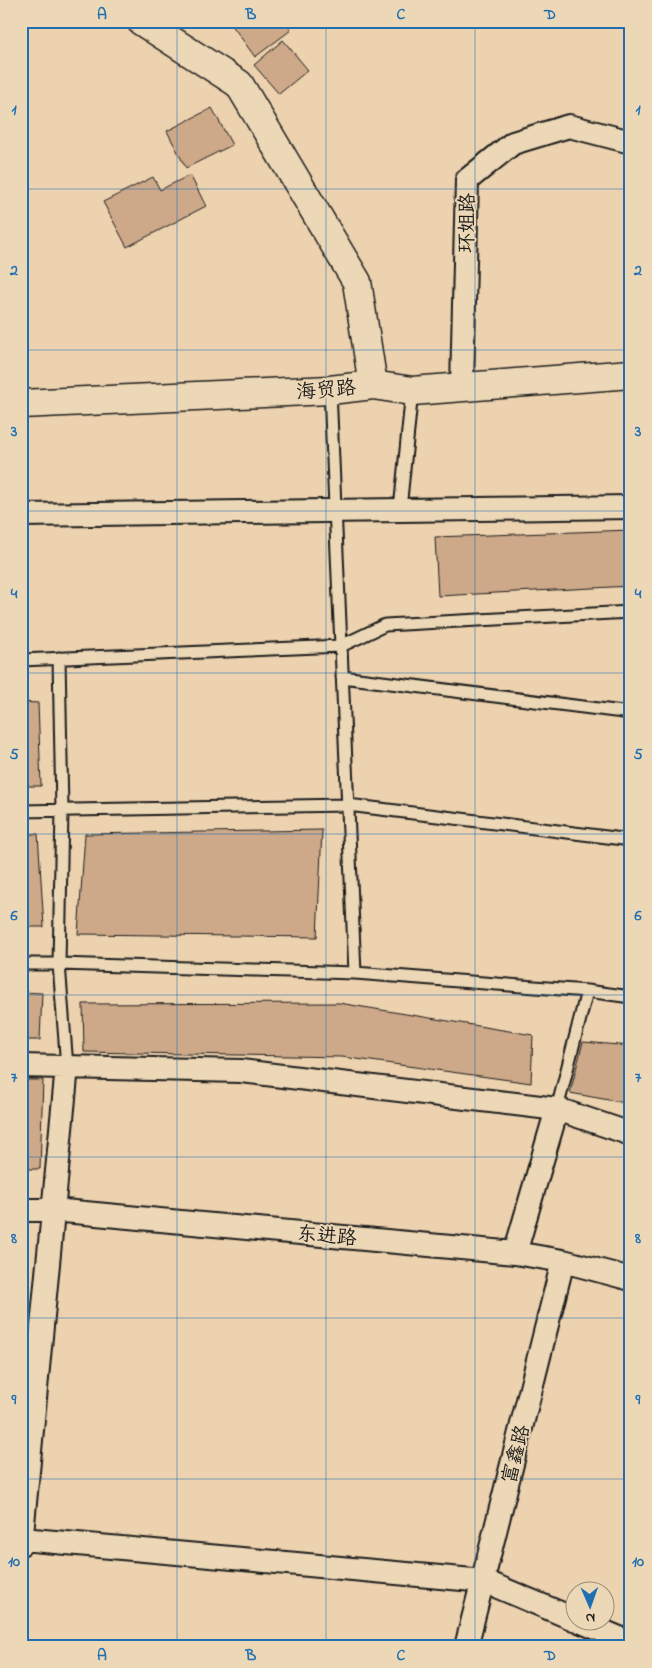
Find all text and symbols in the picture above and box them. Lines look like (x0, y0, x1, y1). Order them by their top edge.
text: A (97, 3, 107, 27)
text: B (245, 3, 257, 27)
text: C (397, 3, 406, 27)
text: D (543, 3, 556, 27)
text: 1 (11, 98, 17, 122)
text: 1 (635, 98, 641, 122)
street label: 环姐路 (453, 192, 484, 253)
text: 2 (9, 259, 18, 283)
text: 2 (633, 259, 642, 283)
street label: 海贸路 (295, 374, 358, 409)
text: 3 (10, 420, 18, 444)
text: 3 (634, 420, 642, 444)
text: 4 (10, 582, 18, 606)
text: 4 (634, 582, 642, 606)
text: 5 (9, 743, 19, 767)
text: 5 (633, 743, 643, 767)
text: 6 (9, 904, 18, 928)
text: 6 (633, 904, 642, 928)
text: 7 (11, 1066, 18, 1090)
text: 7 (635, 1066, 642, 1090)
street label: 东进路 (296, 1220, 359, 1255)
text: 8 (10, 1227, 17, 1251)
text: 8 (634, 1227, 641, 1251)
text: 9 (11, 1388, 17, 1412)
text: 9 (635, 1388, 641, 1412)
street label: 富鑫路 (496, 1421, 539, 1487)
text: 10 (8, 1550, 20, 1574)
text: 10 (632, 1550, 644, 1574)
north arrow (564, 1580, 614, 1630)
text: N (585, 1607, 595, 1628)
text: A (97, 1644, 107, 1668)
text: B (245, 1644, 257, 1668)
text: C (397, 1644, 406, 1668)
text: D (543, 1644, 556, 1668)

